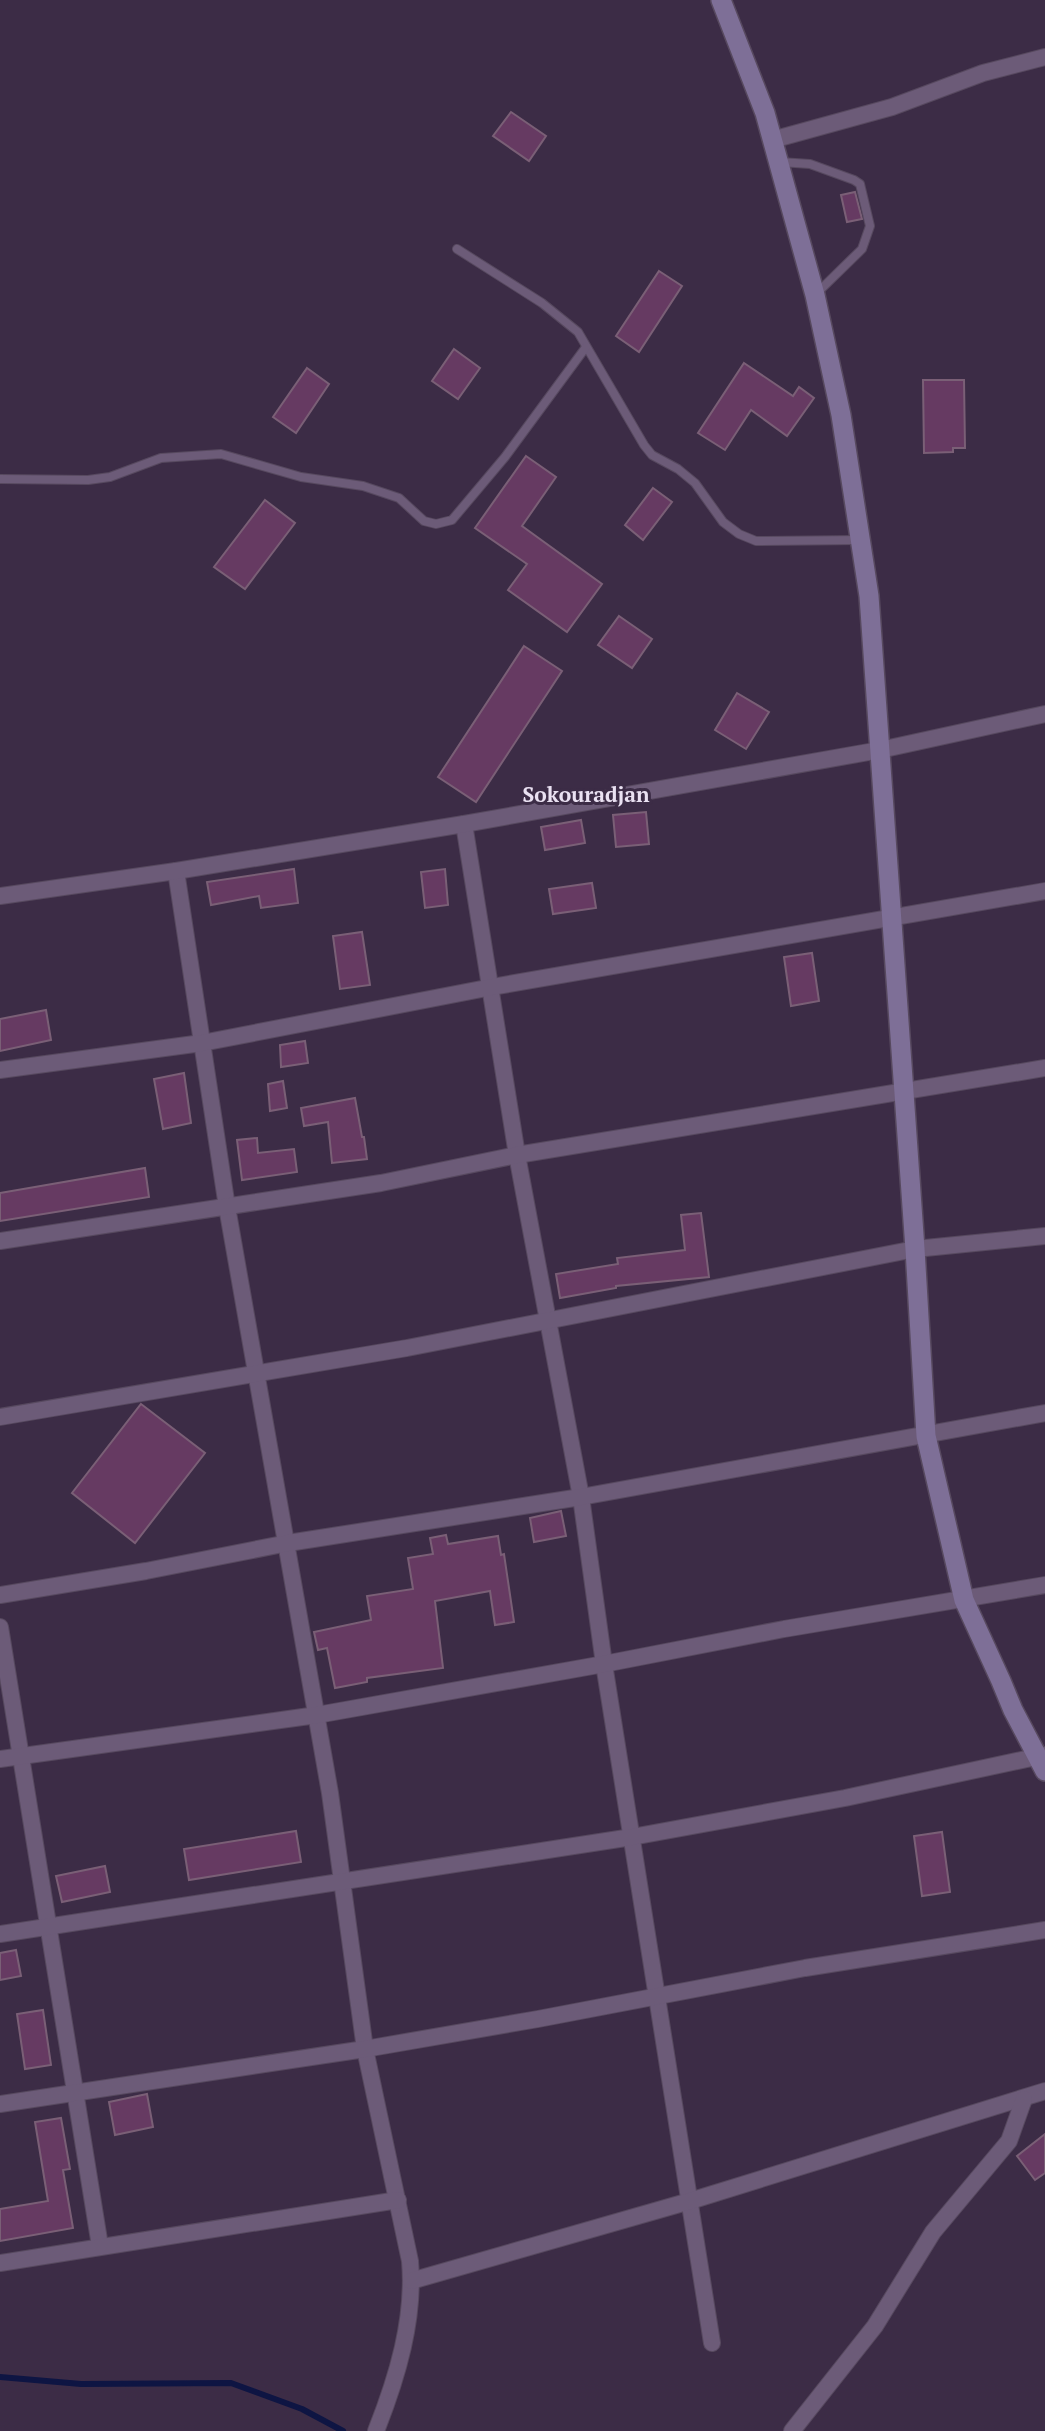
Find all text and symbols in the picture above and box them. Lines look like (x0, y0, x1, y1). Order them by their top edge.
district label: Sokouradjan (523, 780, 650, 808)

